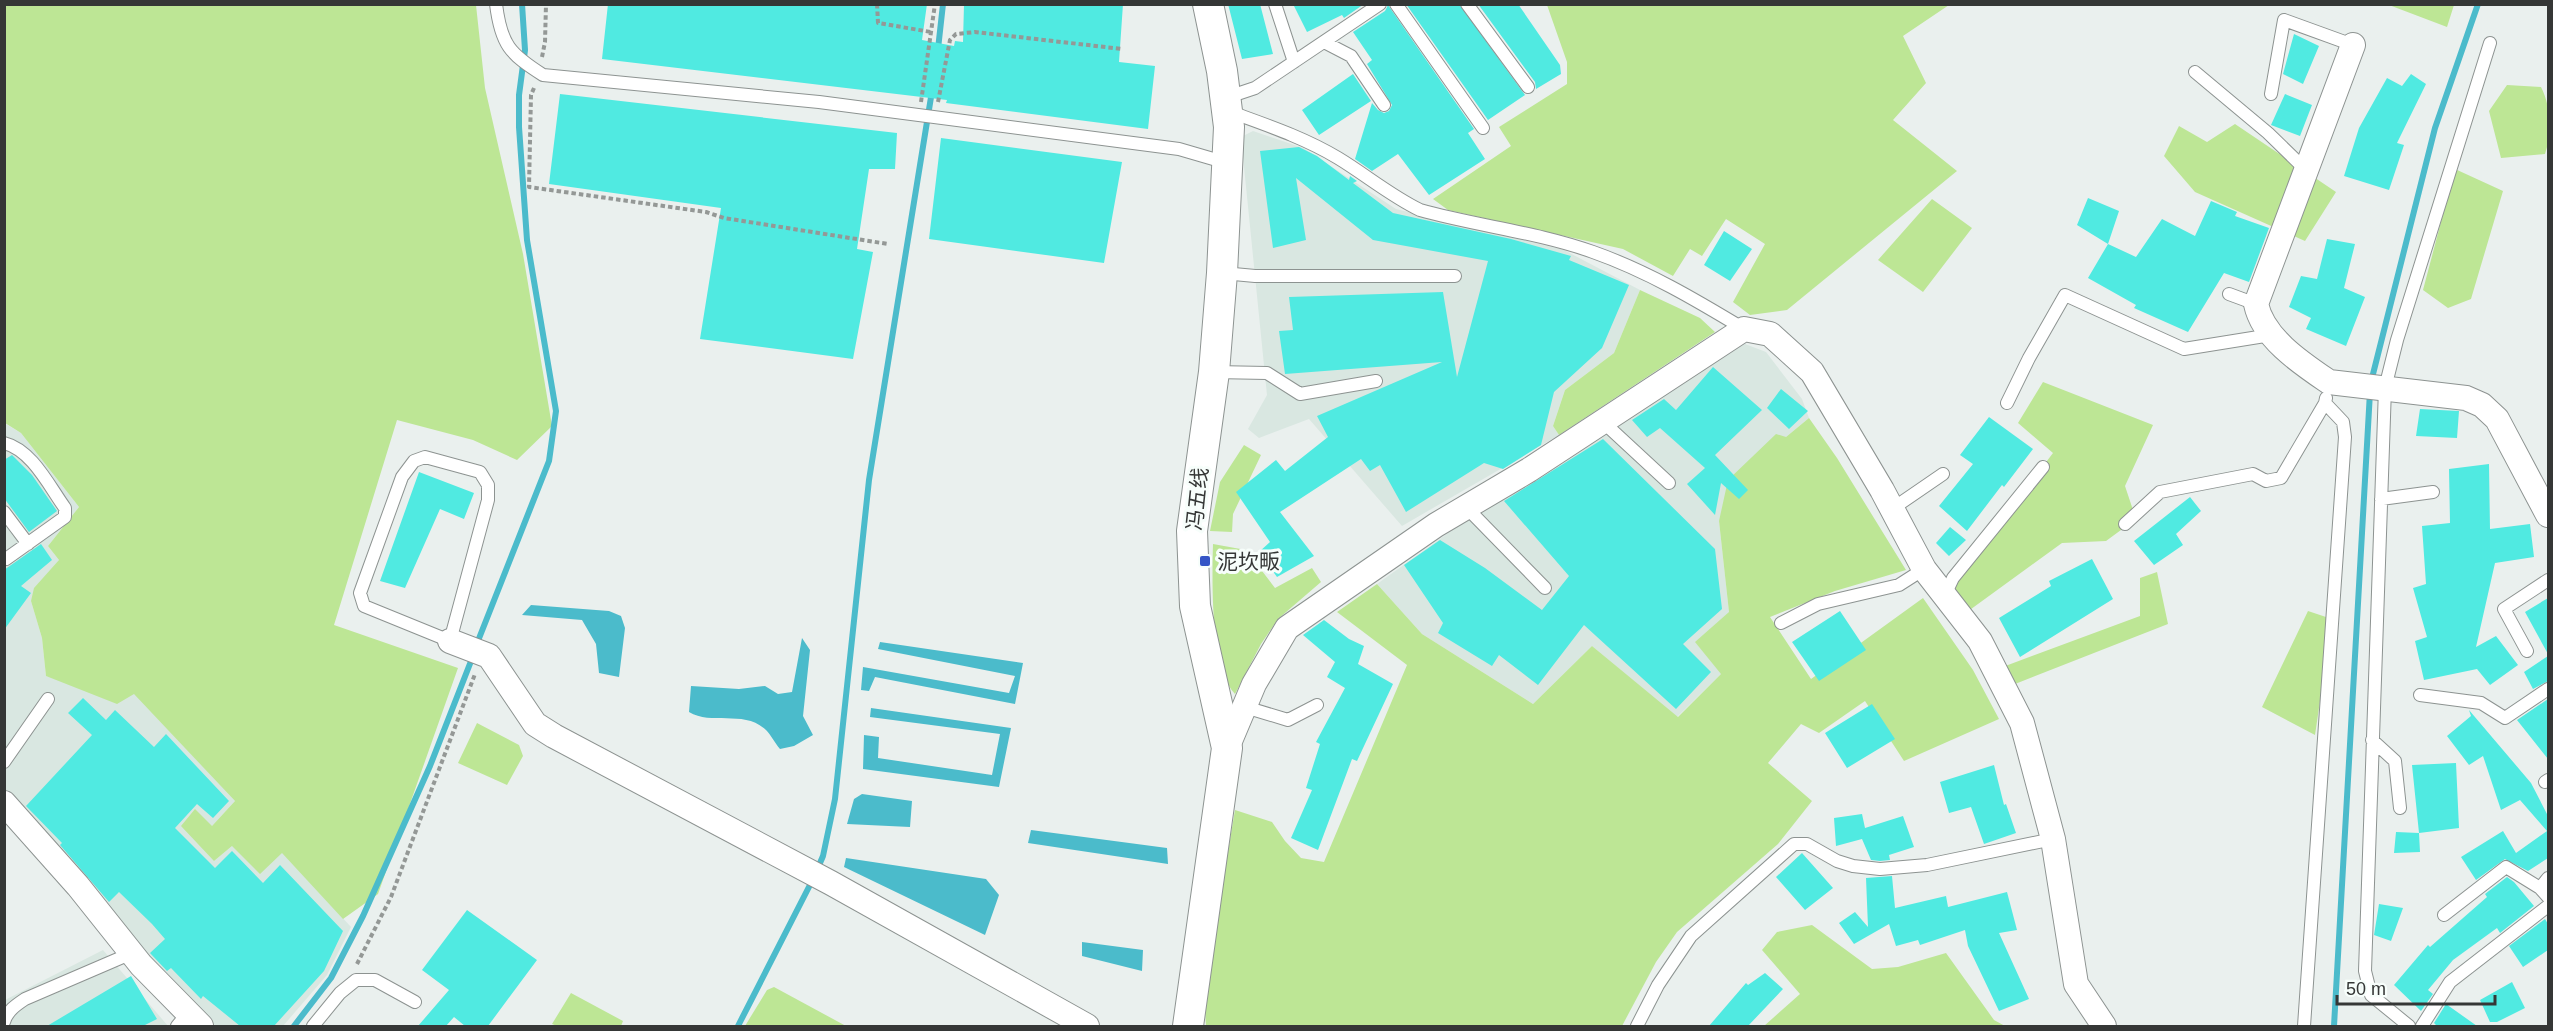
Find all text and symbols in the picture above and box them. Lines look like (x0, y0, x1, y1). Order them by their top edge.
street label: 冯五线 (1182, 466, 1212, 532)
place label: 泥坎畈 (1217, 550, 1280, 573)
marker: 泥坎畈 (1198, 554, 1212, 568)
scale bar (2337, 968, 2494, 1006)
text: 50 m (2346, 979, 2386, 999)

